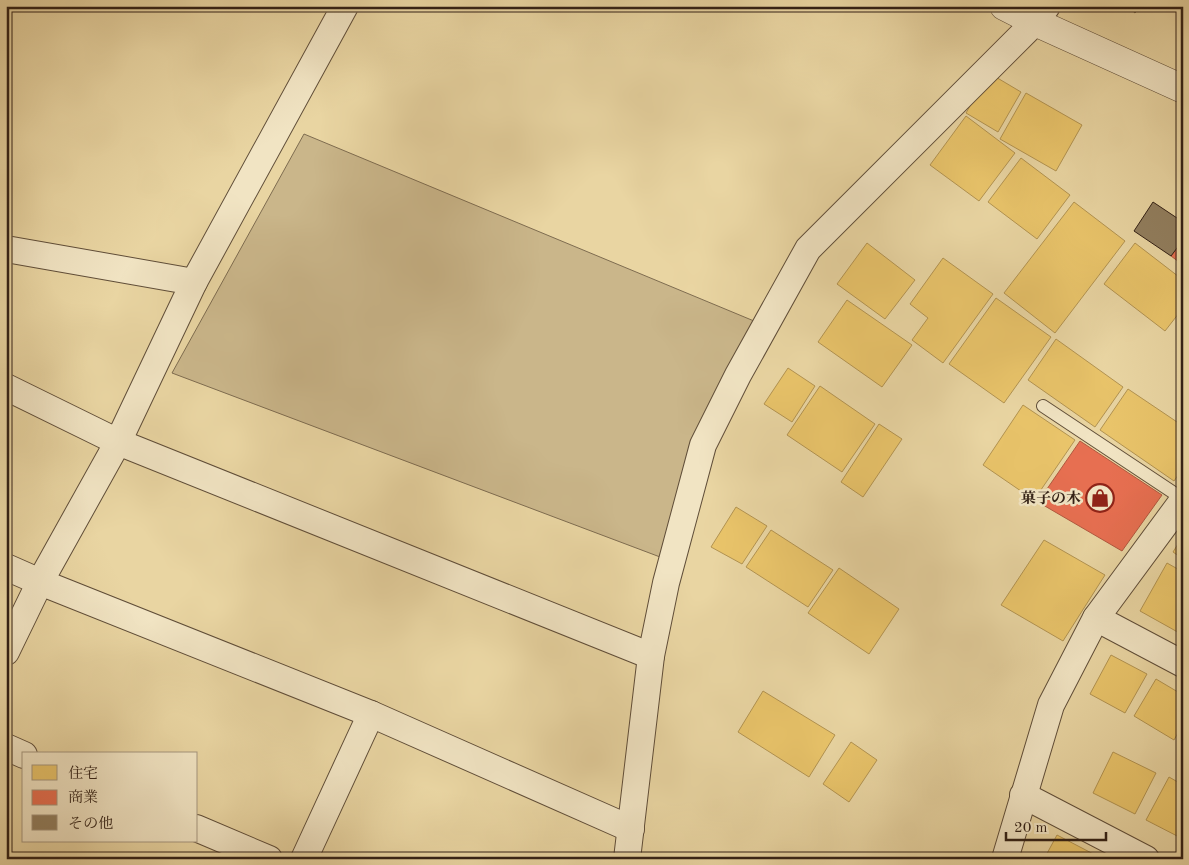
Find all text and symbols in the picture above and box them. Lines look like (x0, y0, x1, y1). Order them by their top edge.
shop icon: 菓子の木 (1085, 483, 1115, 513)
place label: 菓子の木 (1021, 490, 1081, 507)
legend (22, 752, 198, 842)
text: 住宅 (68, 765, 98, 782)
text: 商業 (68, 789, 98, 806)
scale bar (1006, 810, 1106, 842)
text: その他 (68, 815, 113, 832)
text: 20 m (1014, 821, 1048, 836)

